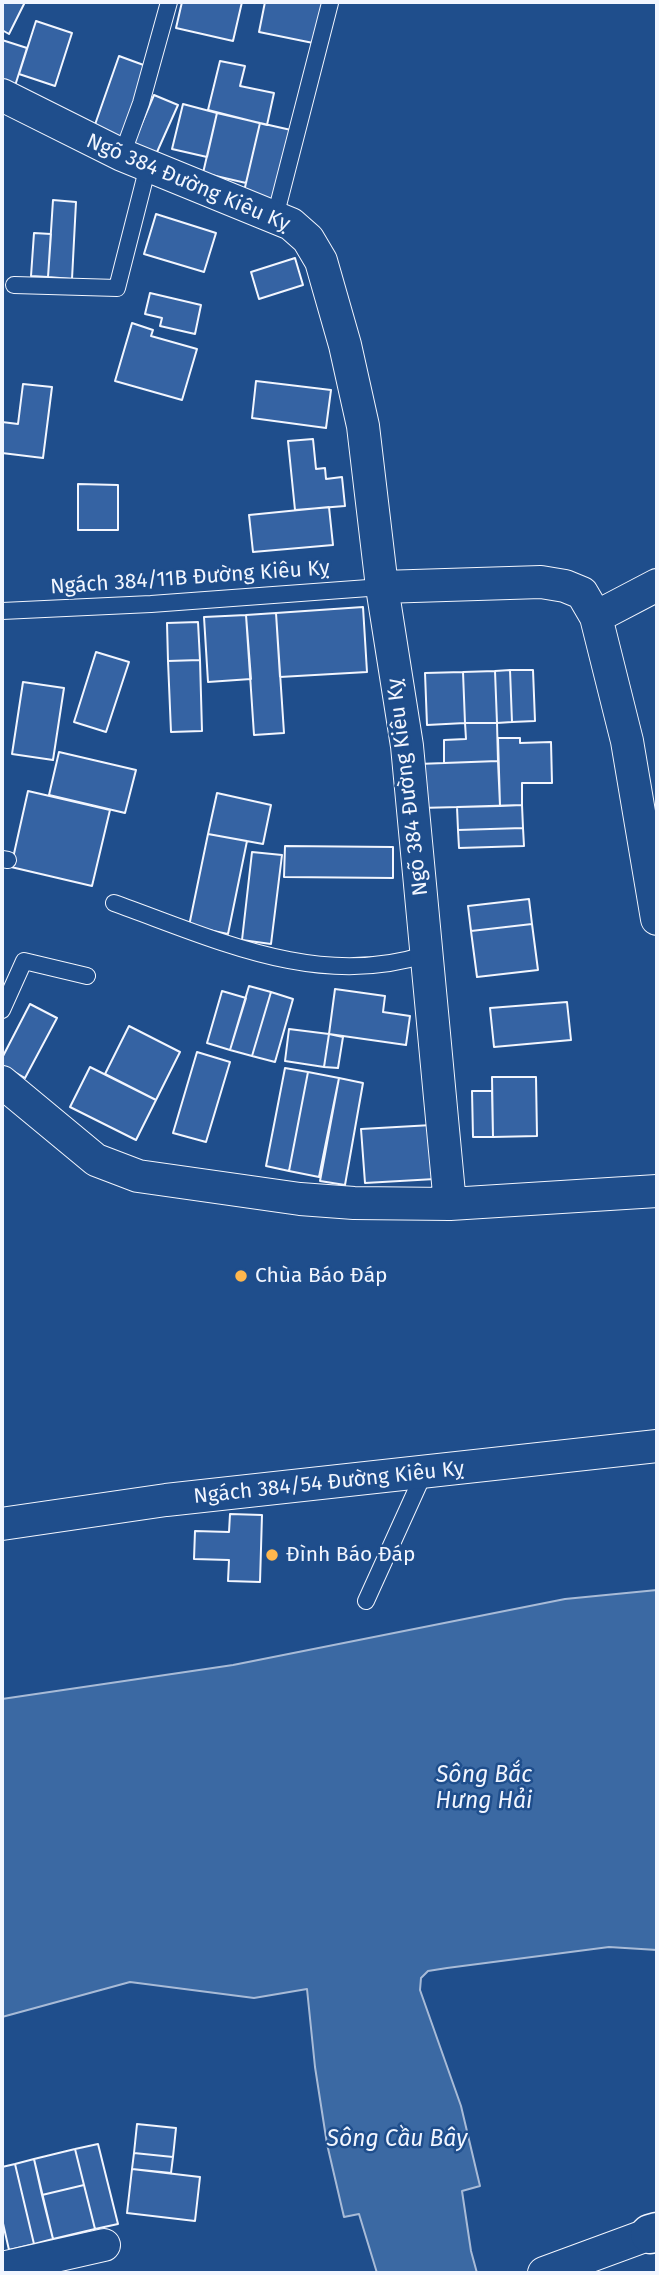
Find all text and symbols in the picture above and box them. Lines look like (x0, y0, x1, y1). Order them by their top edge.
street label: Ngõ 384 Đường Kiêu Kỵ (82, 129, 294, 237)
street label: Ngách 384/11B Đường Kiêu Kỵ (49, 556, 331, 600)
street label: Ngõ 384 Đường Kiêu Kỵ (382, 677, 434, 897)
place label: Chùa Báo Đáp (255, 1263, 388, 1289)
marker: Chùa Báo Đáp (233, 1268, 249, 1284)
street label: Ngách 384/54 Đường Kiêu Kỵ (192, 1456, 466, 1510)
place label: Đình Báo Đáp (286, 1542, 415, 1568)
marker: Đình Báo Đáp (264, 1547, 280, 1563)
water label: Sông Bắc Hưng Hải (435, 1762, 533, 1816)
water label: Sông Cầu Bây (327, 2126, 467, 2154)

